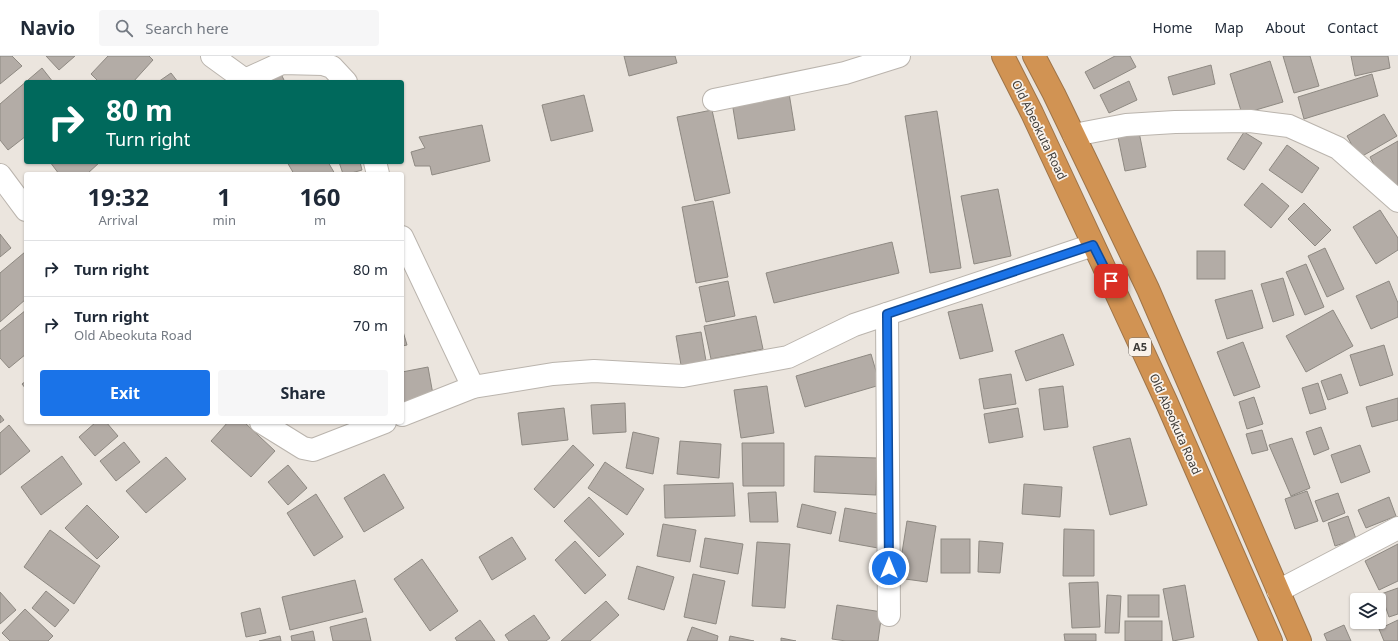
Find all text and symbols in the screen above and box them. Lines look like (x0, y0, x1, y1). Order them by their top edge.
search box (99, 10, 379, 46)
text: Navio (20, 15, 75, 41)
icon: search (113, 17, 135, 39)
text: Search here (145, 18, 229, 38)
text: Home (1153, 18, 1192, 37)
text: Map (1214, 18, 1244, 37)
text: About (1266, 18, 1305, 37)
text: Contact (1327, 18, 1378, 37)
street label: Old Abeokuta Road (1008, 77, 1071, 182)
text: 80 m (106, 91, 173, 129)
icon: right (40, 96, 92, 148)
text: Turn right (106, 127, 190, 151)
text: 19:32 (87, 180, 149, 213)
text: 1 (217, 180, 231, 213)
text: 160 (299, 180, 341, 213)
text: Arrival (98, 211, 138, 229)
text: min (212, 211, 236, 229)
text: m (314, 211, 326, 229)
icon: right (40, 258, 62, 280)
text: Turn right (74, 259, 149, 279)
text: 80 m (353, 259, 388, 279)
pin (1094, 264, 1128, 298)
icon: arrive (1100, 270, 1122, 292)
text: Turn right (74, 306, 149, 326)
icon: right (40, 314, 62, 336)
text: 70 m (353, 315, 388, 335)
text: Old Abeokuta Road (74, 326, 192, 344)
road number: A5 (1129, 338, 1151, 356)
button: Exit (40, 370, 210, 416)
button: Share (218, 370, 388, 416)
street label: Old Abeokuta Road (1146, 371, 1205, 477)
position arrow (868, 547, 910, 589)
map controls (1350, 593, 1386, 629)
button: layers (1350, 593, 1386, 629)

